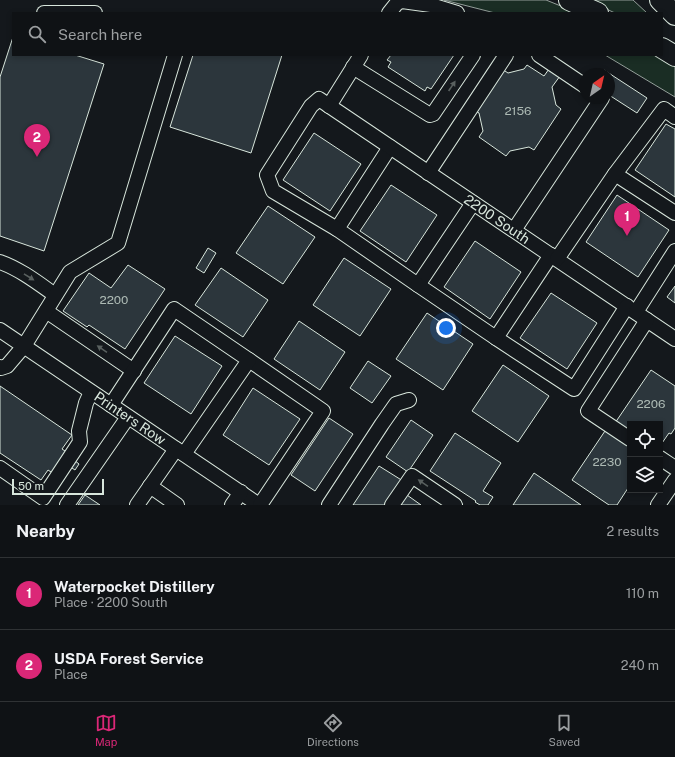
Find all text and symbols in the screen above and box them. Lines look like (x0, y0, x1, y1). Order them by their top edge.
search box (12, 12, 663, 56)
icon: search (26, 23, 48, 45)
text: Search here (58, 26, 142, 43)
north arrow (579, 68, 615, 104)
one-way arrow (448, 80, 456, 91)
house number: 2156 (504, 104, 532, 118)
pin: 2 (24, 124, 50, 157)
street label: 2200 South (461, 191, 533, 247)
pin: 1 (614, 203, 640, 236)
one-way arrow (23, 273, 34, 281)
house number: 2200 (100, 293, 128, 307)
your location (436, 318, 456, 338)
one-way arrow (97, 345, 107, 353)
street label: Printers Row (91, 388, 169, 448)
house number: 2206 (636, 397, 666, 411)
map controls (627, 421, 663, 493)
button: locate (627, 421, 663, 457)
house number: 2230 (592, 455, 622, 469)
button: layers (627, 457, 663, 493)
scale bar (12, 477, 104, 496)
one-way arrow (418, 479, 428, 487)
text: 50 m (18, 480, 44, 492)
text: Nearby (16, 521, 75, 541)
text: 2 results (607, 524, 659, 539)
text: Waterpocket Distillery (54, 578, 215, 595)
text: 1 (26, 586, 32, 601)
text: 110 m (626, 586, 659, 601)
text: Place · 2200 South (54, 595, 167, 610)
text: USDA Forest Service (54, 650, 204, 667)
text: 2 (25, 658, 33, 673)
text: 240 m (621, 658, 659, 673)
text: Place (54, 667, 88, 682)
tab: Map (95, 712, 117, 748)
tab: Directions (307, 712, 359, 748)
tab: Saved (549, 712, 580, 748)

